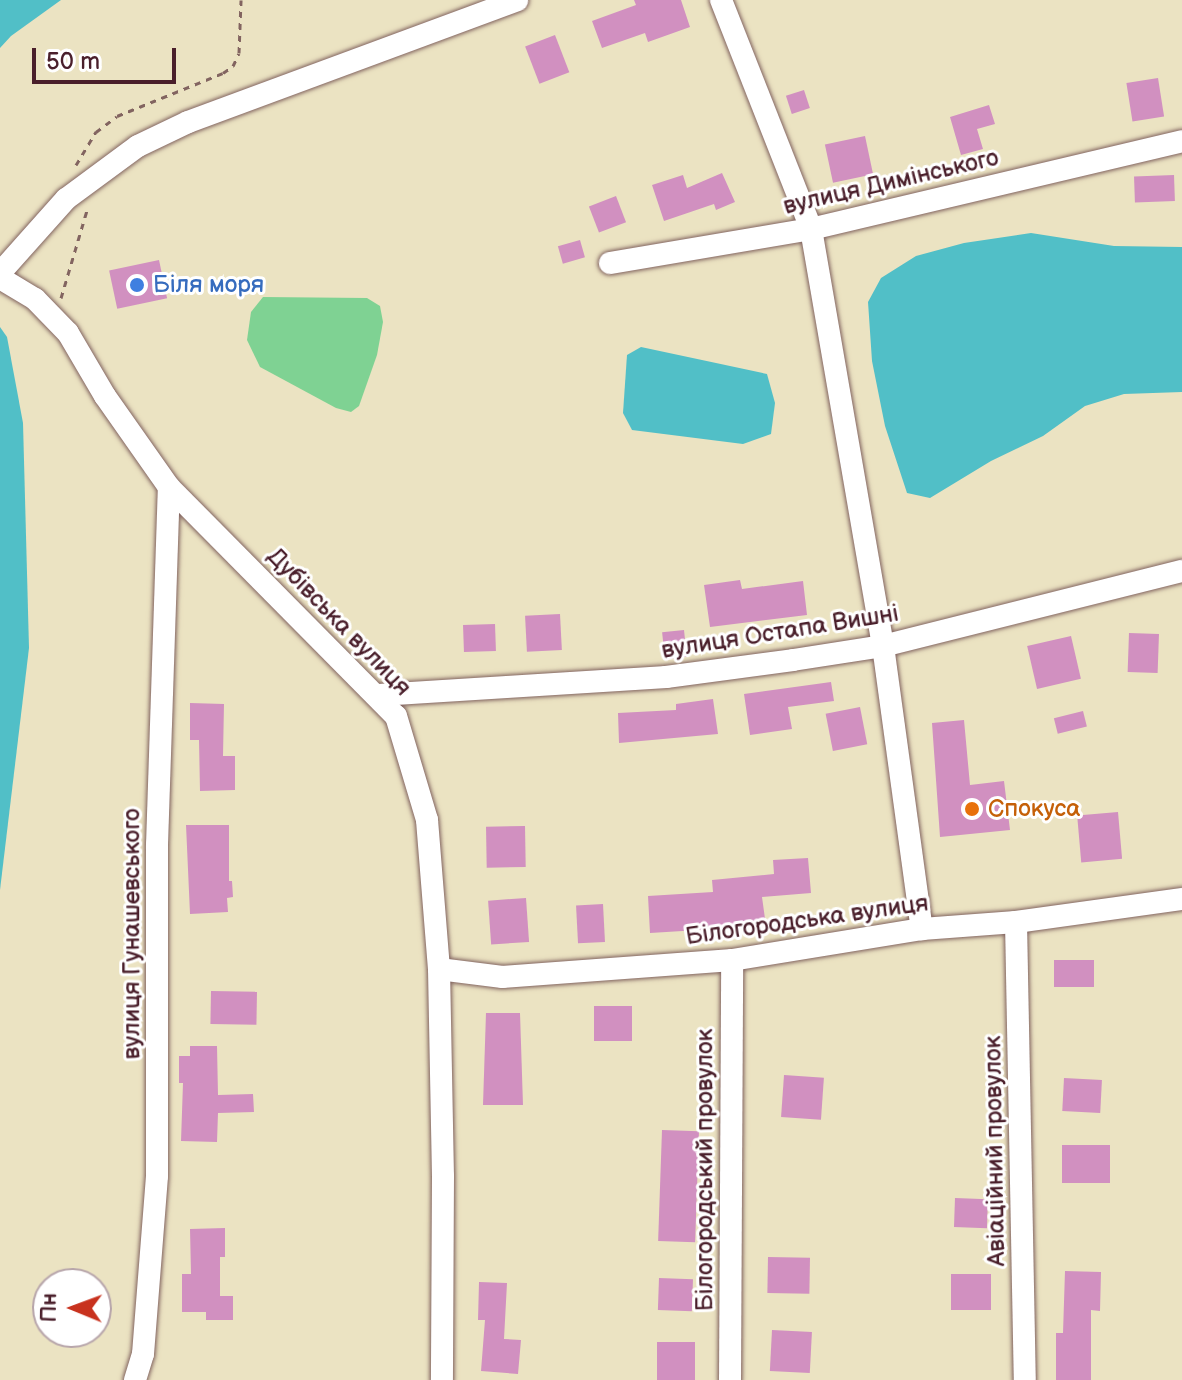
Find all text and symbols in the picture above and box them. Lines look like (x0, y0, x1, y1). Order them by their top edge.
scale bar (36, 32, 180, 82)
text: 50 m (46, 47, 100, 76)
street label: вулиця Димінського (781, 143, 1001, 221)
place label: Біля моря (153, 271, 264, 299)
marker: Біля моря (128, 276, 146, 294)
street label: Дубівська вулиця (261, 542, 417, 702)
street label: вулиця Остапа Вишні (659, 599, 901, 665)
place label: Спокуса (988, 795, 1080, 823)
marker: Спокуса (963, 800, 981, 818)
street label: вулиця Гунашевського (118, 809, 146, 1059)
street label: Білогородська вулиця (684, 889, 930, 951)
street label: Білогородський провулок (691, 1029, 719, 1311)
street label: Авіаційний провулок (979, 1035, 1011, 1267)
north arrow (32, 1268, 112, 1348)
text: Пн (36, 1293, 63, 1323)

